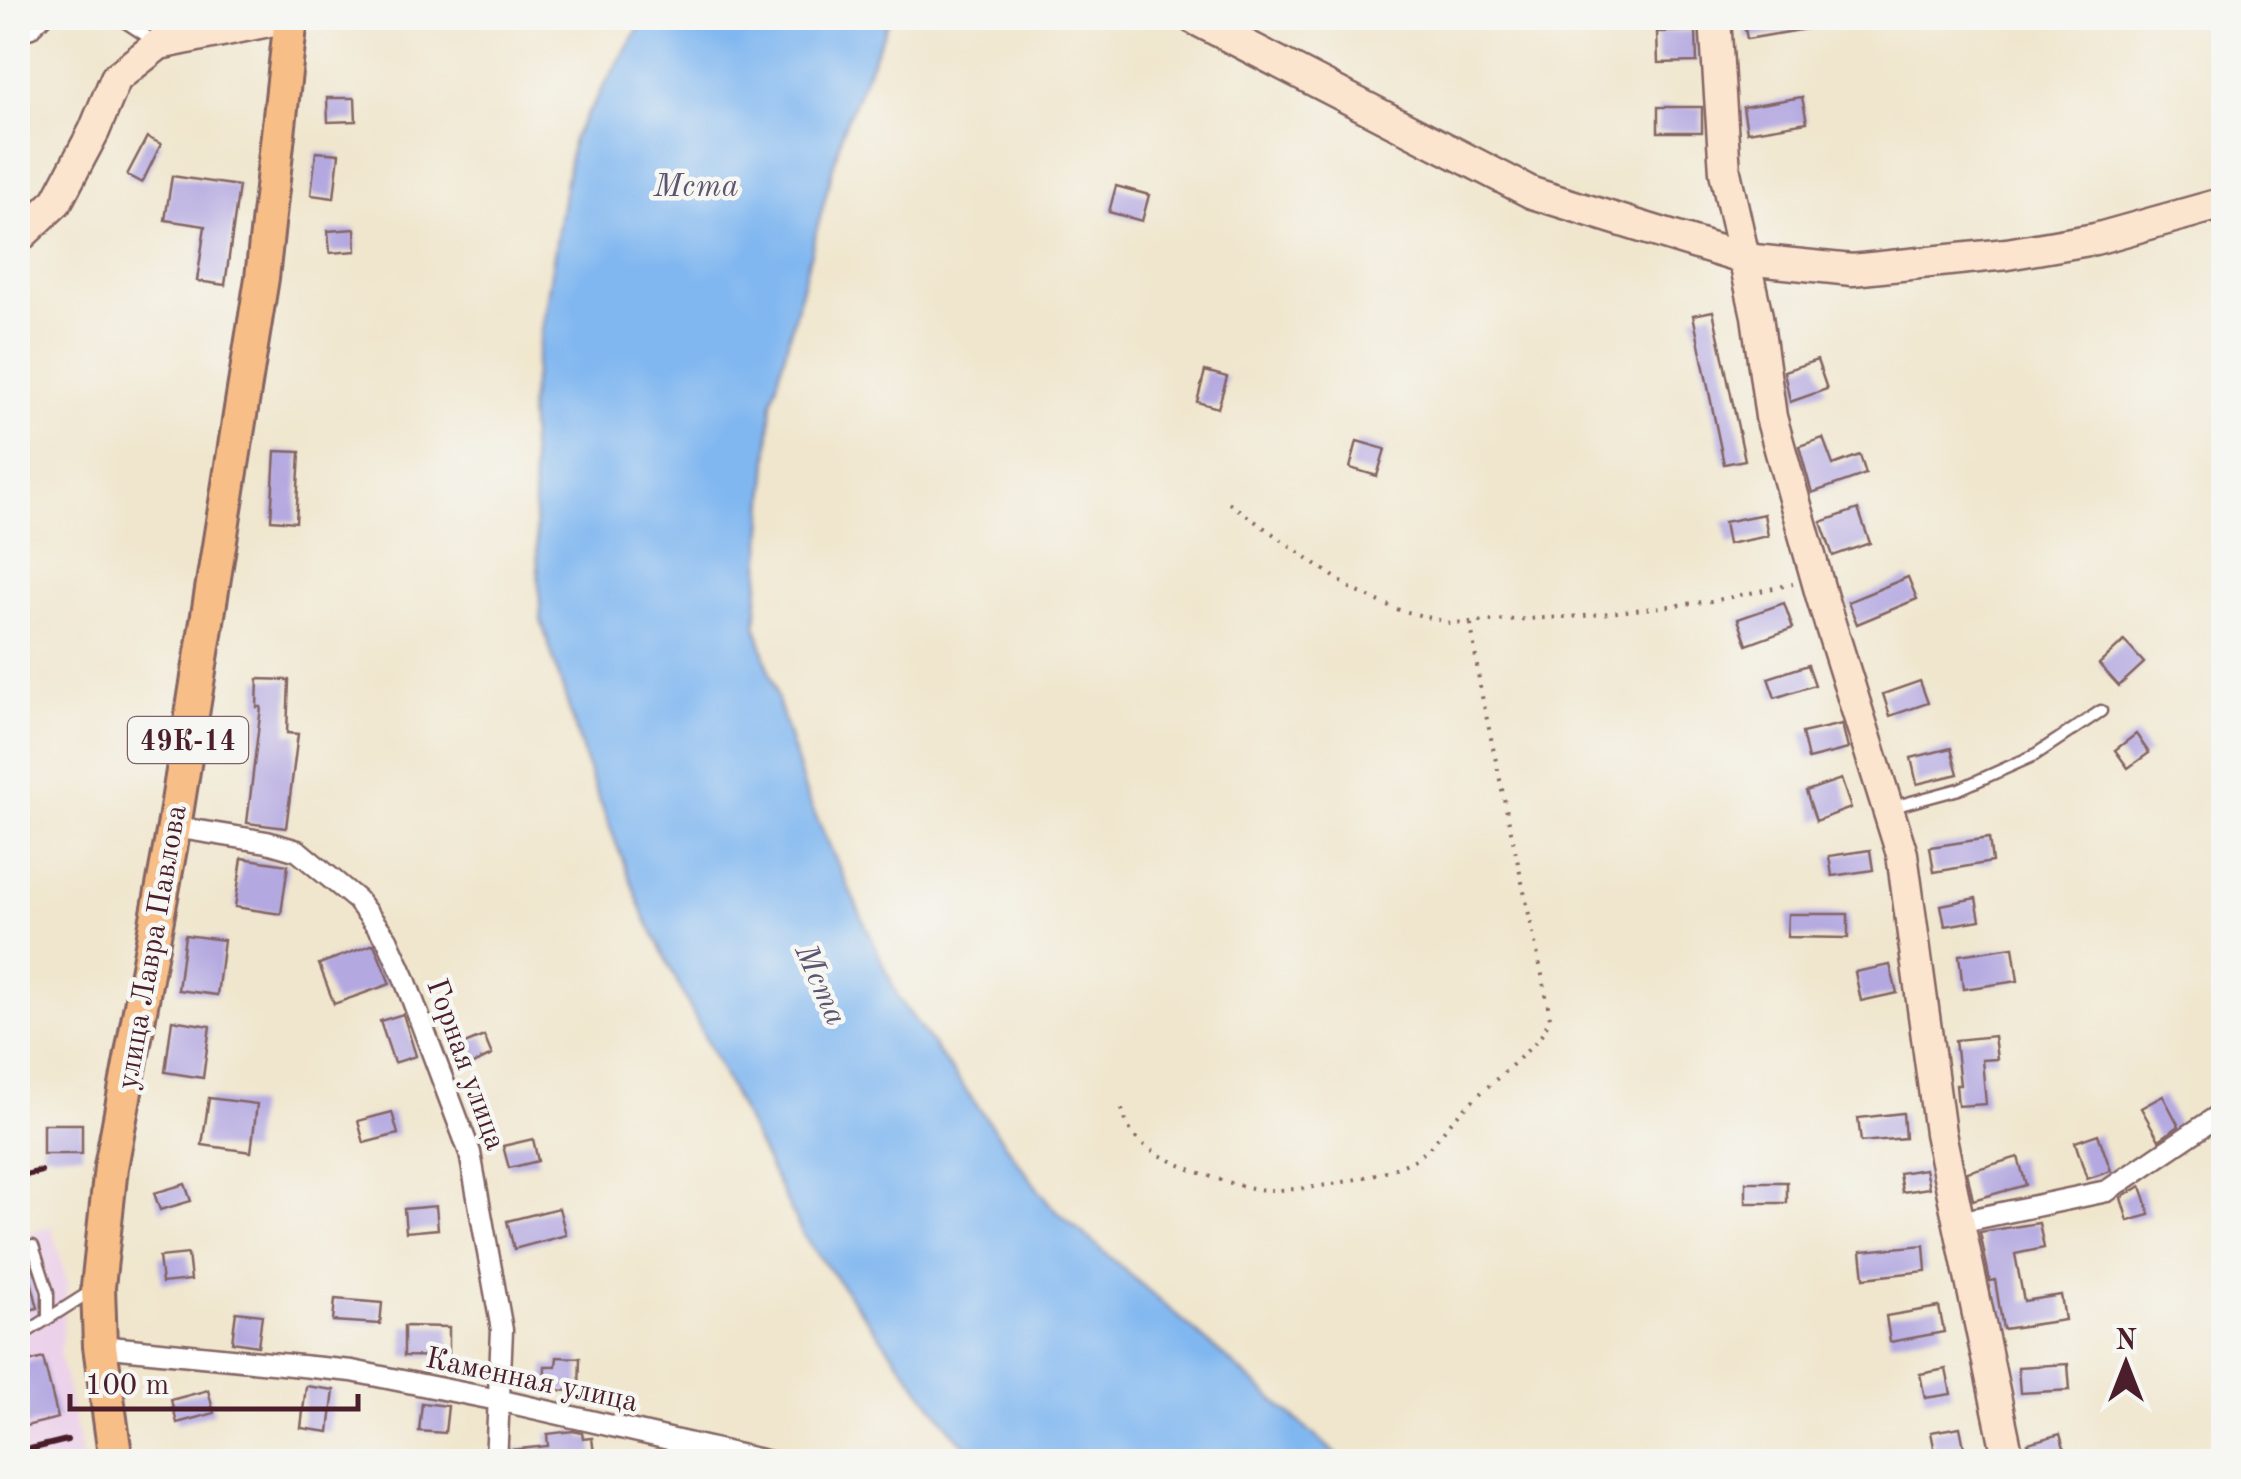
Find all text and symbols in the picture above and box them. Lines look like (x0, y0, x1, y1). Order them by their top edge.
water label: Мста (652, 172, 739, 204)
road number: 49К-14 (128, 717, 248, 763)
street label: улица Лавра Павлова (113, 802, 193, 1092)
water label: Мста (787, 939, 851, 1031)
street label: Горная улица (420, 975, 510, 1154)
north arrow (2076, 1314, 2176, 1414)
text: N (2115, 1328, 2137, 1356)
street label: Каменная улица (423, 1344, 641, 1418)
scale bar (70, 1349, 358, 1411)
text: 100 m (85, 1371, 169, 1401)

